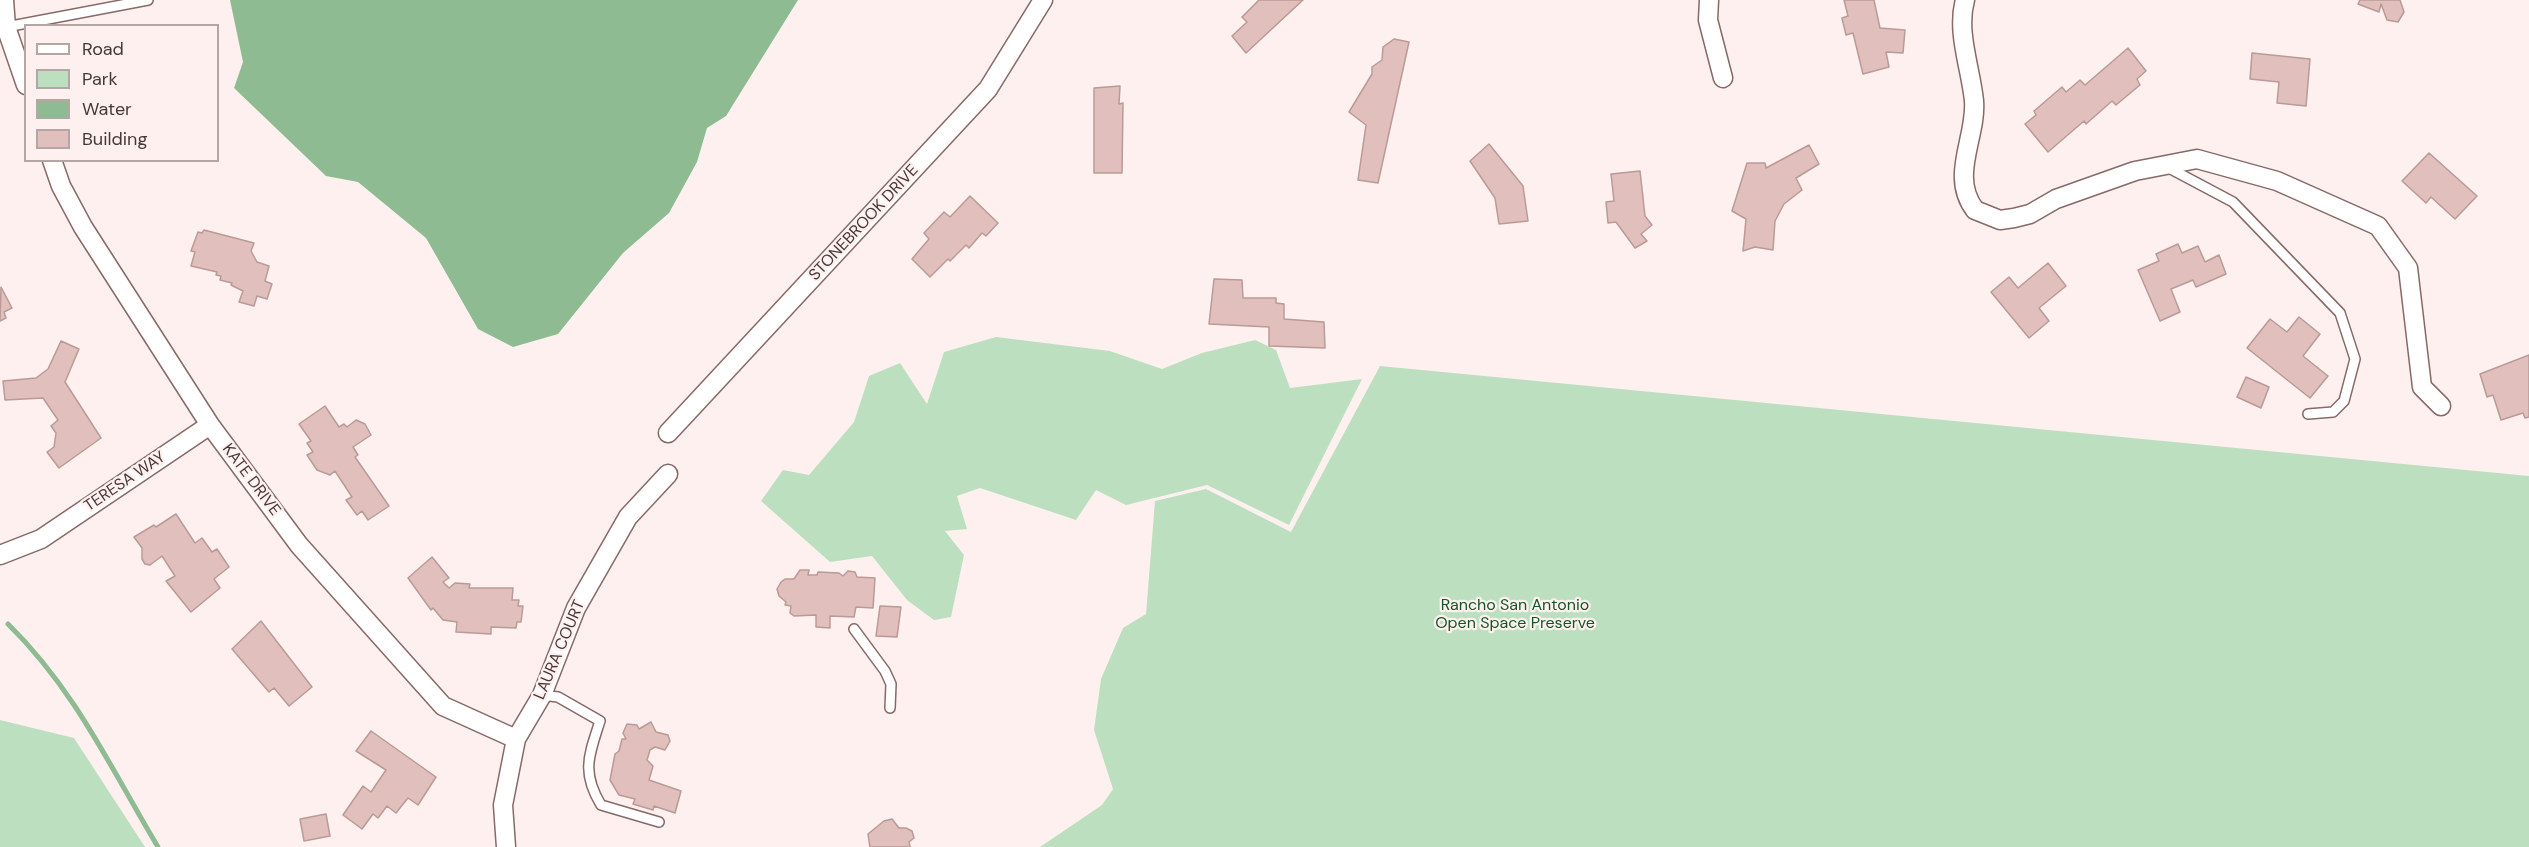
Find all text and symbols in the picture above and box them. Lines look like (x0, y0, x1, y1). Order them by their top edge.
legend (24, 24, 219, 162)
text: Road (82, 37, 124, 61)
text: Park (82, 67, 118, 91)
text: Water (82, 97, 132, 121)
text: Building (82, 127, 147, 151)
street label: STONEBROOK DRIVE (805, 161, 923, 285)
street label: KATE DRIVE (218, 440, 284, 520)
street label: TERESA WAY (81, 448, 169, 516)
park label: Rancho San Antonio Open Space Preserve (1435, 596, 1595, 634)
street label: LAURA COURT (530, 597, 590, 703)

